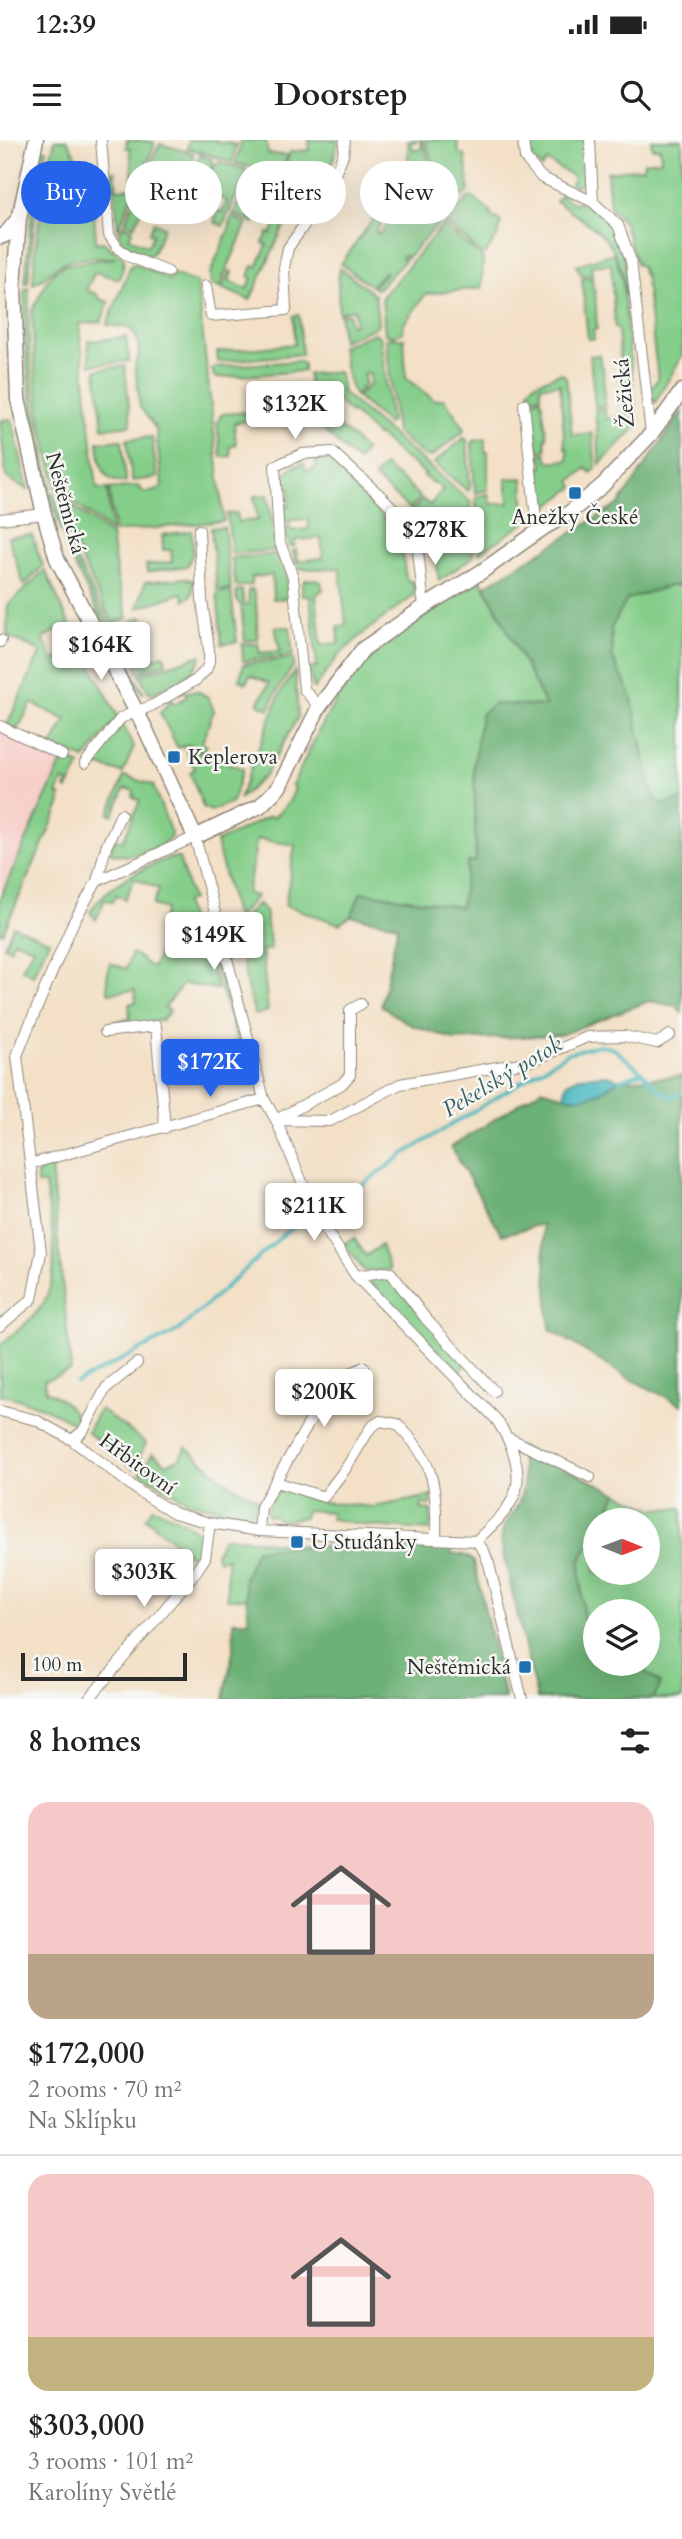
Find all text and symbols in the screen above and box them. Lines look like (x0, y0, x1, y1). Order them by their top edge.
text: 12:39 (35, 7, 96, 42)
text: Doorstep (274, 73, 408, 117)
icon: menu (28, 76, 66, 114)
icon: search (616, 76, 654, 114)
chip: Buy (21, 161, 111, 224)
chip: Rent (125, 161, 222, 224)
chip: Filters (236, 161, 346, 224)
chip: New (360, 161, 458, 224)
street label: Žežická (606, 357, 642, 429)
pin: $132K (246, 382, 344, 441)
text: $132K (262, 388, 328, 419)
street label: Neštěmická (38, 449, 93, 557)
marker: Anežky České (567, 485, 583, 501)
place label: Anežky České (511, 502, 639, 532)
pin: $278K (386, 508, 484, 567)
text: $278K (402, 514, 468, 545)
pin: $164K (52, 622, 150, 682)
text: $164K (68, 629, 134, 660)
place label: Keplerova (188, 743, 278, 772)
marker: Keplerova (166, 749, 182, 765)
pin: $149K (165, 912, 263, 972)
text: $149K (181, 919, 247, 950)
water label: Pekelský potok (436, 1028, 569, 1124)
pin: $172K (161, 1040, 259, 1099)
text: $172K (177, 1046, 243, 1077)
pin: $211K (265, 1184, 363, 1243)
text: $211K (281, 1190, 347, 1221)
pin: $200K (275, 1370, 373, 1429)
text: $200K (291, 1376, 357, 1407)
street label: Hřbitovní (93, 1427, 182, 1502)
north arrow (583, 1508, 660, 1586)
map controls (583, 1508, 660, 1676)
place label: U Studánky (311, 1528, 417, 1557)
marker: U Studánky (289, 1534, 305, 1550)
pin: $303K (95, 1550, 193, 1609)
text: $303K (111, 1556, 177, 1587)
button: layers (583, 1599, 660, 1676)
scale bar (21, 1650, 187, 1682)
text: 100 m (32, 1652, 82, 1678)
place label: Neštěmická (407, 1653, 511, 1682)
marker: Neštěmická (517, 1659, 533, 1675)
text: 8 homes (28, 1721, 141, 1762)
icon: filters (616, 1722, 654, 1760)
icon: home (278, 1847, 404, 1973)
text: $172,000 (28, 2033, 144, 2074)
text: 2 rooms · 70 m² (28, 2074, 181, 2105)
text: Na Sklípku (28, 2105, 137, 2136)
icon: home (278, 2219, 404, 2345)
text: $303,000 (28, 2405, 144, 2446)
text: 3 rooms · 101 m² (28, 2446, 193, 2477)
text: Karolíny Světlé (28, 2477, 177, 2508)

